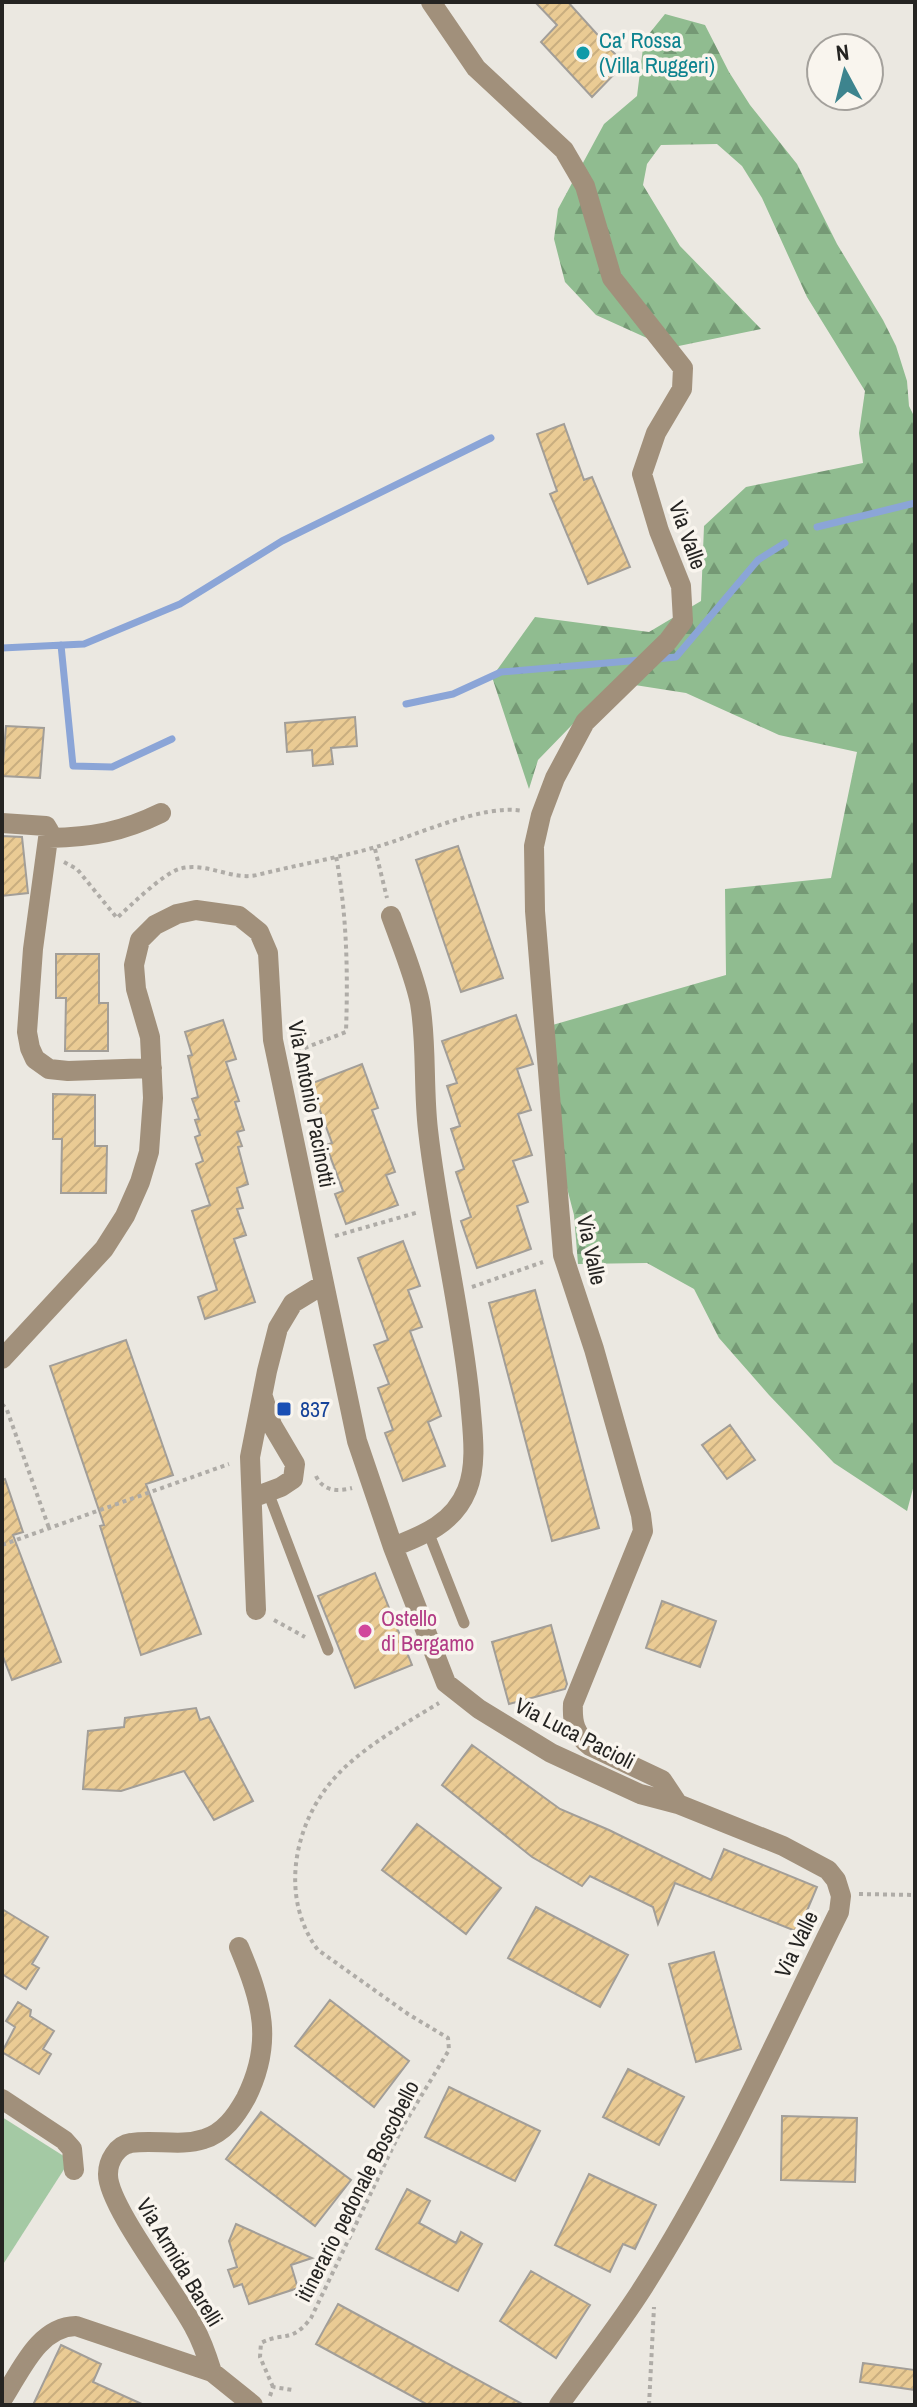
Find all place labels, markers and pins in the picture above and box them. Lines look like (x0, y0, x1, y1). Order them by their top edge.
place label: Ca' Rossa (Villa Ruggeri) (599, 25, 715, 80)
marker: Ca' Rossa (Villa Ruggeri) (574, 44, 592, 62)
place label: 837 (300, 1394, 330, 1424)
marker: 837 (275, 1400, 293, 1418)
place label: Ostello di Bergamo (381, 1603, 474, 1658)
marker: Ostello di Bergamo (356, 1622, 374, 1640)

